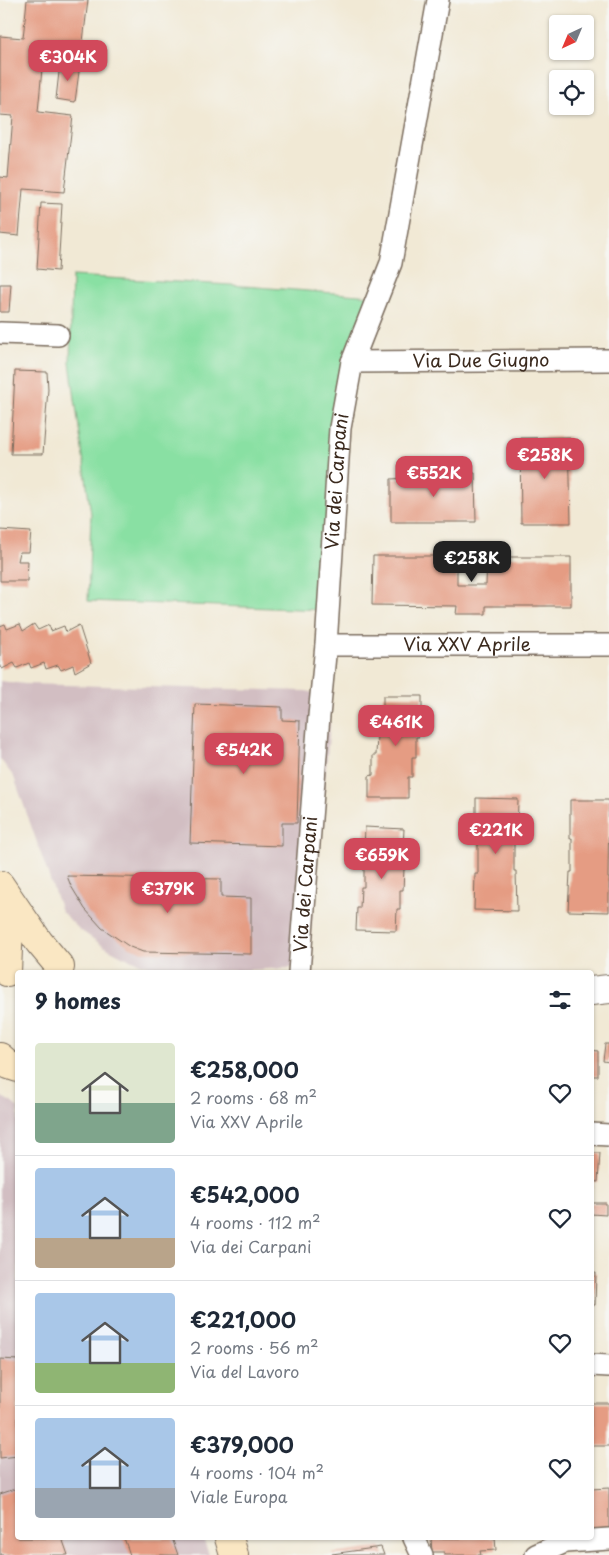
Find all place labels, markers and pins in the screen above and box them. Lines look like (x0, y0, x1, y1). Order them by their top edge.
pin: €304K (33, 39, 103, 82)
pin: €258K (510, 438, 580, 480)
pin: €552K (399, 456, 469, 498)
pin: €258K (437, 540, 507, 583)
pin: €461K (361, 704, 431, 747)
pin: €542K (209, 732, 279, 775)
pin: €221K (461, 812, 531, 855)
pin: €659K (347, 838, 417, 880)
pin: €379K (133, 872, 203, 914)

